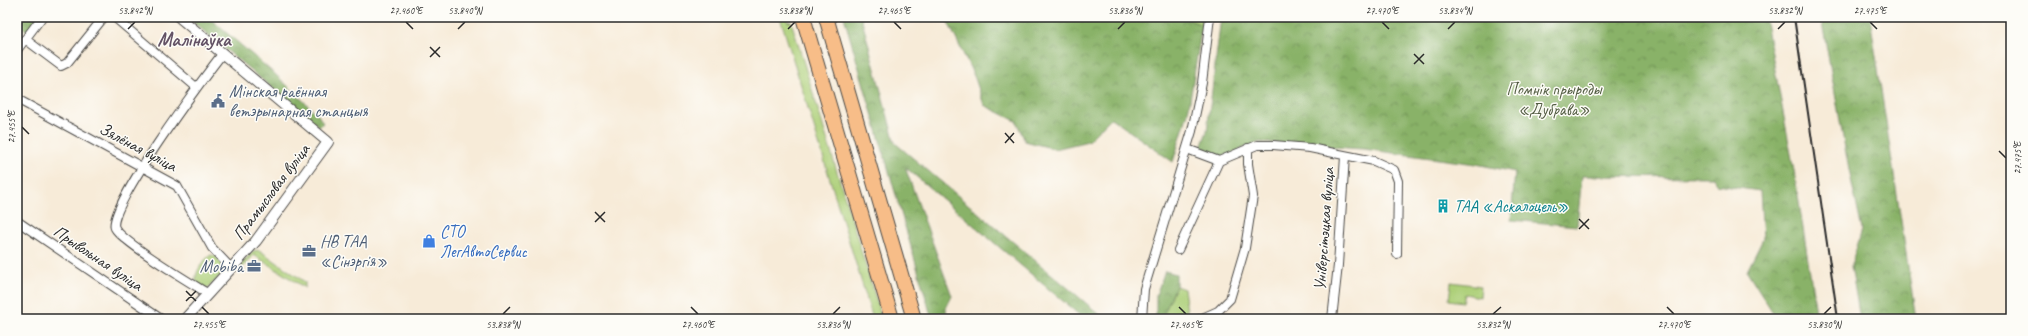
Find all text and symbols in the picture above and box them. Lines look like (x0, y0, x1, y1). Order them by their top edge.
text: 53.842°N (118, 4, 154, 17)
text: 27.460°E (390, 4, 424, 17)
text: 53.840°N (448, 4, 484, 17)
text: 53.838°N (778, 4, 814, 17)
text: 27.465°E (878, 4, 912, 17)
text: 53.836°N (1108, 4, 1144, 17)
text: 27.470°E (1366, 4, 1400, 17)
text: 53.834°N (1438, 4, 1474, 17)
text: 53.832°N (1768, 4, 1804, 17)
text: 27.475°E (1854, 4, 1888, 17)
district label: Малінаўка (157, 28, 232, 52)
park label: Помнік прыроды «Дубрава» (1507, 79, 1603, 120)
place label: Мінская раённая ветэрынарная станцыя (229, 81, 368, 122)
public building icon: Мінская раённая ветэрынарная станцыя (210, 93, 226, 109)
text: 27.455°E (5, 109, 18, 143)
street label: Зялёная вуліца (96, 118, 182, 177)
street label: Прамысловая вуліца (228, 138, 315, 244)
text: 27.475°E (2011, 140, 2024, 174)
street label: Універсітэцкая вуліца (1309, 165, 1339, 291)
place label: ТАА «Аскалоцель» (1454, 196, 1568, 217)
building icon: ТАА «Аскалоцель» (1435, 198, 1451, 214)
street label: Прывольная вуліца (49, 220, 148, 296)
place label: СТО ЛегАвтоСервис (440, 221, 528, 262)
place label: НВ ТАА «Сінэргія» (320, 231, 387, 272)
shop icon: СТО ЛегАвтоСервис (421, 233, 437, 249)
office icon: НВ ТАА «Сінэргія» (301, 243, 317, 259)
place label: Mobiba (200, 256, 245, 277)
office icon: Mobiba (246, 258, 262, 274)
text: 27.455°E (193, 318, 227, 331)
text: 53.838°N (486, 318, 522, 331)
text: 27.460°E (682, 318, 716, 331)
text: 53.836°N (816, 318, 852, 331)
text: 27.465°E (1170, 318, 1204, 331)
text: 53.832°N (1476, 318, 1512, 331)
text: 27.470°E (1658, 318, 1692, 331)
text: 53.830°N (1807, 318, 1843, 331)

